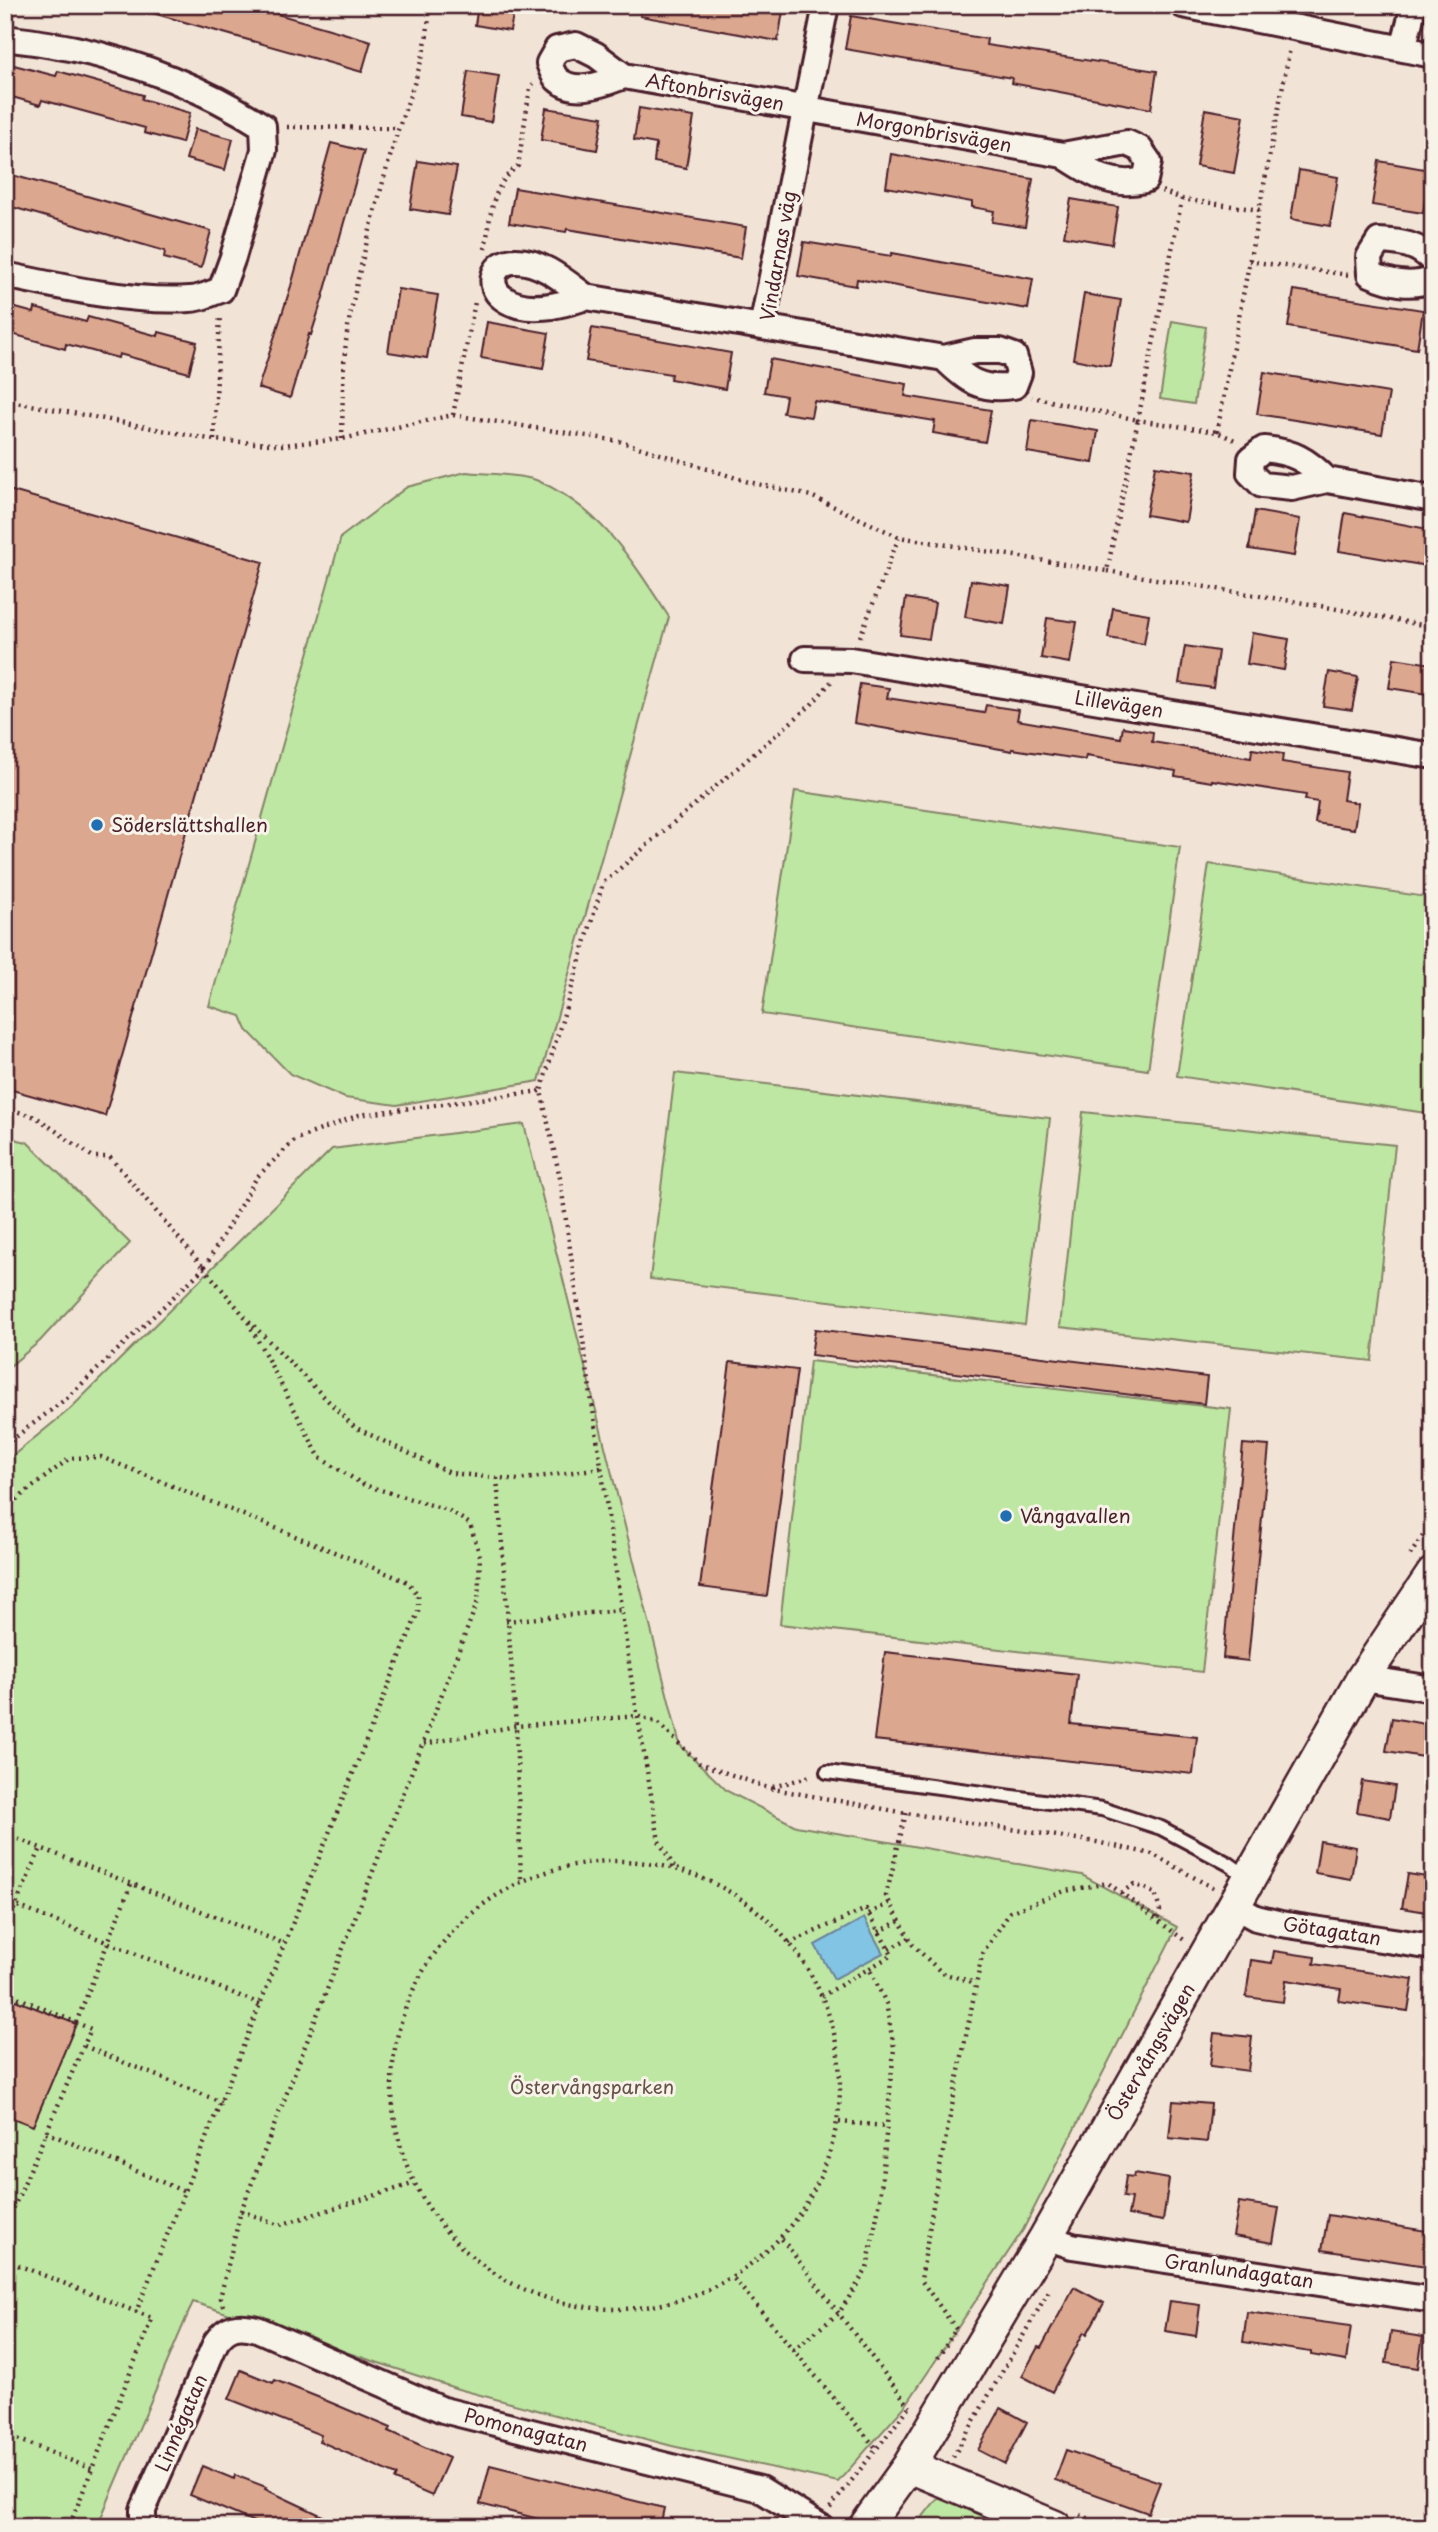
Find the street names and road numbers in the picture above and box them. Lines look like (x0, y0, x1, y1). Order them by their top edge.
street label: Aftonbrisvägen (644, 65, 787, 117)
street label: Morgonbrisvägen (854, 104, 1014, 158)
street label: Vindarnas väg (752, 188, 802, 323)
street label: Lillevägen (1073, 682, 1165, 724)
street label: Götagatan (1281, 1908, 1383, 1952)
street label: Östervångsvägen (1099, 1977, 1201, 2126)
street label: Granlundagatan (1163, 2246, 1316, 2294)
street label: Linnégatan (147, 2370, 213, 2476)
street label: Pomonagatan (462, 2400, 591, 2458)

